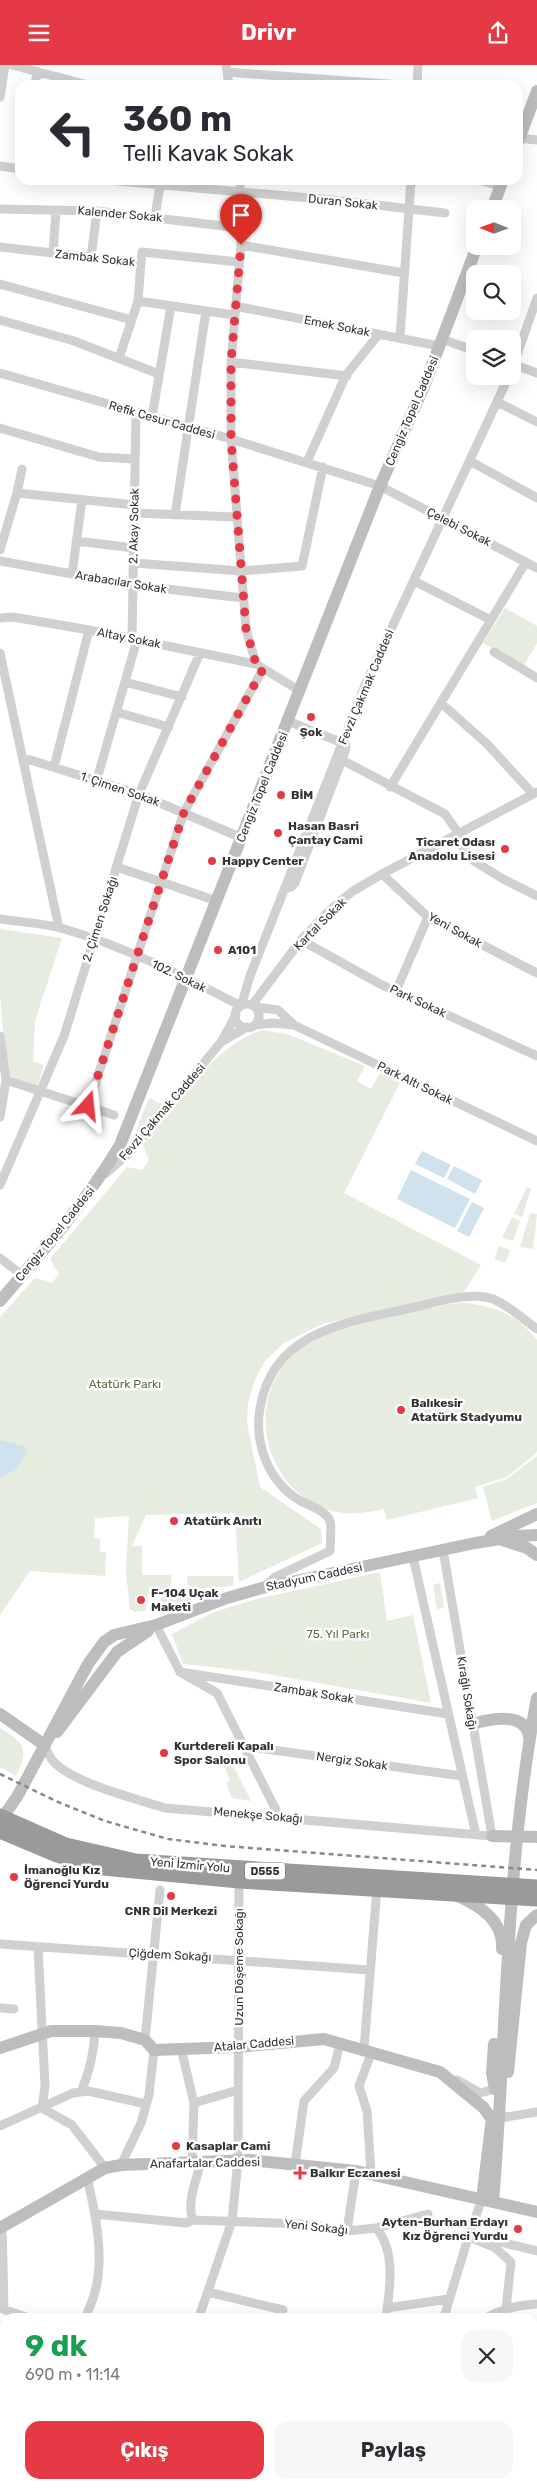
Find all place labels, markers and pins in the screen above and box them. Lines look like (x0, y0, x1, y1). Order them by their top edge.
pin (220, 194, 262, 245)
marker: Şok (305, 711, 317, 723)
place label: Şok (300, 725, 322, 739)
place label: BİM (291, 788, 313, 802)
marker: BİM (275, 789, 287, 801)
place label: Hasan Basri Çantay Cami (288, 819, 363, 847)
marker: Hasan Basri Çantay Cami (272, 827, 284, 839)
place label: Ticaret Odası Anadolu Lisesi (409, 835, 495, 863)
marker: Ticaret Odası Anadolu Lisesi (499, 843, 511, 855)
place label: Happy Center (222, 854, 304, 868)
marker: Happy Center (206, 855, 218, 867)
place label: A101 (228, 943, 256, 957)
marker: A101 (212, 944, 224, 956)
place label: Balıkesir Atatürk Stadyumu (411, 1396, 522, 1424)
marker: Balıkesir Atatürk Stadyumu (395, 1404, 407, 1416)
place label: Atatürk Anıtı (184, 1514, 262, 1528)
marker: Atatürk Anıtı (168, 1515, 180, 1527)
place label: F-104 Uçak Maketi (151, 1586, 219, 1614)
marker: F-104 Uçak Maketi (135, 1594, 147, 1606)
place label: Kurtdereli Kapalı Spor Salonu (174, 1739, 274, 1767)
marker: Kurtdereli Kapalı Spor Salonu (158, 1747, 170, 1759)
place label: İmanoğlu Kız Öğrenci Yurdu (24, 1863, 109, 1891)
marker: İmanoğlu Kız Öğrenci Yurdu (8, 1871, 20, 1883)
marker: CNR Dil Merkezi (165, 1890, 177, 1902)
place label: CNR Dil Merkezi (125, 1904, 217, 1918)
place label: Kasaplar Cami (186, 2139, 270, 2153)
marker: Kasaplar Cami (170, 2140, 182, 2152)
place label: Balkır Eczanesi (310, 2166, 401, 2180)
marker: Balkır Eczanesi (294, 2167, 306, 2179)
place label: Ayten-Burhan Erdayı Kız Öğrenci Yurdu (382, 2215, 508, 2243)
marker: Ayten-Burhan Erdayı Kız Öğrenci Yurdu (512, 2223, 524, 2235)

